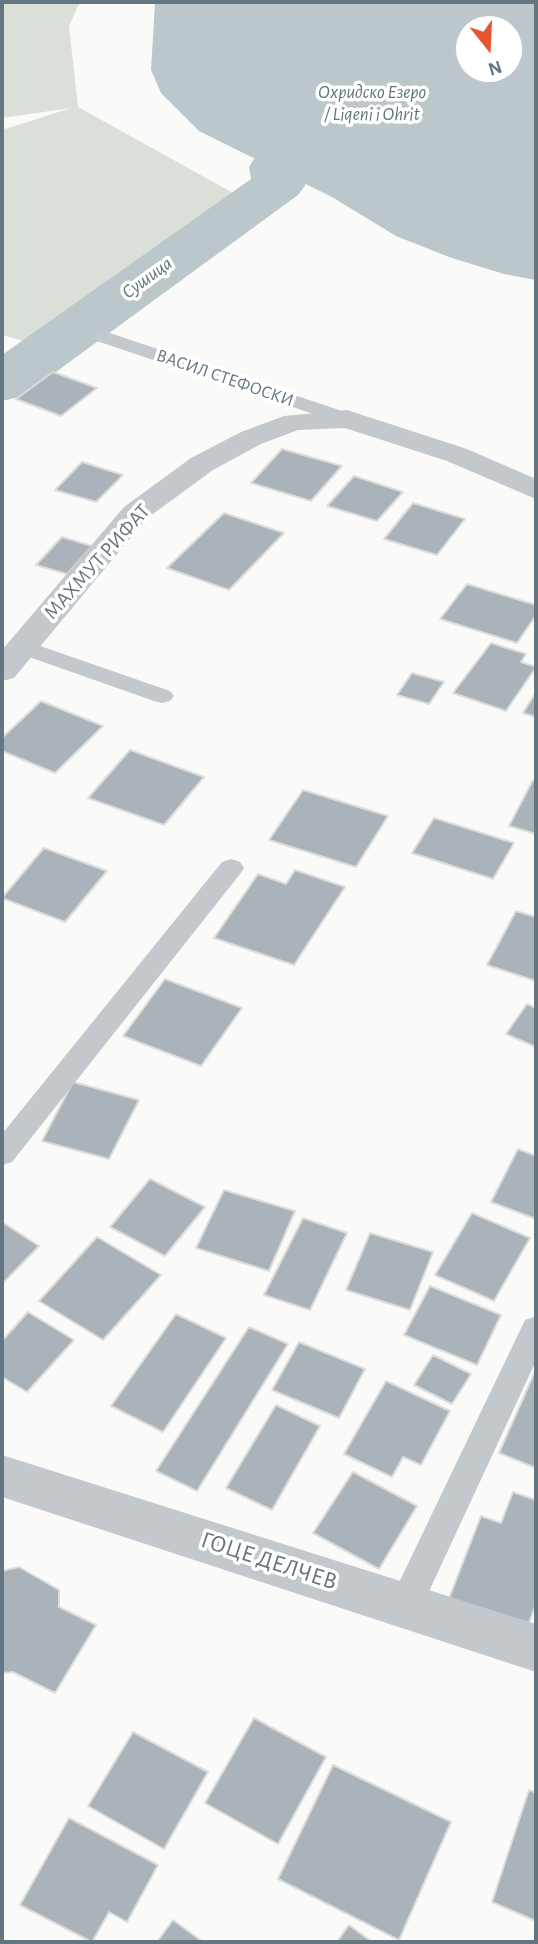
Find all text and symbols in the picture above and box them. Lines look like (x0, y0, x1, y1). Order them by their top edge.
north arrow (454, 14, 524, 84)
text: N (486, 56, 504, 79)
water label: Охридско Езеро / Liqeni i Ohrit (318, 81, 426, 125)
water label: Сушица (117, 252, 177, 304)
street label: ВАСИЛ СТЕФОСКИ (154, 344, 296, 412)
street label: МАХМУТ РИФАТ (38, 499, 156, 625)
street label: ГОЦЕ ДЕЛЧЕВ (197, 1525, 341, 1597)

